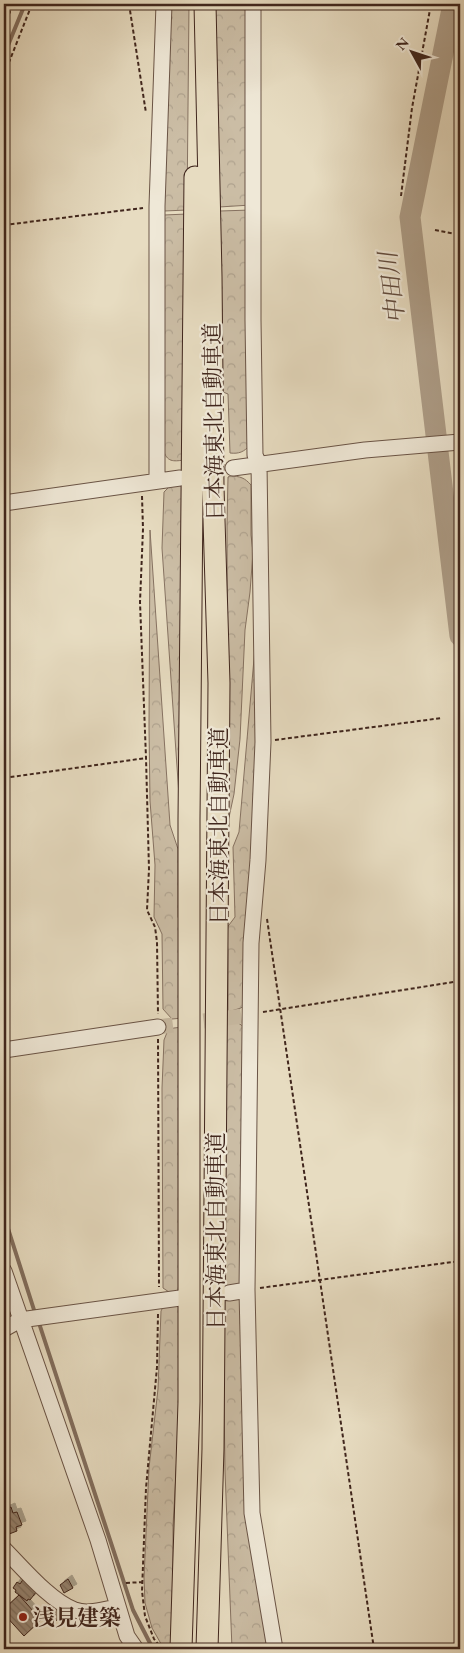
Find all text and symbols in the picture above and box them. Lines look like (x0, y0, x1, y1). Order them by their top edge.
north arrow (386, 28, 436, 78)
text: N (392, 33, 413, 54)
water label: 中田川 (371, 247, 411, 326)
street label: 日本海東北自動車道 (197, 323, 230, 521)
street label: 日本海東北自動車道 (204, 727, 233, 925)
street label: 日本海東北自動車道 (201, 1132, 230, 1330)
place label: 浅見建築 (33, 1603, 121, 1632)
marker: 浅見建築 (17, 1611, 29, 1623)

